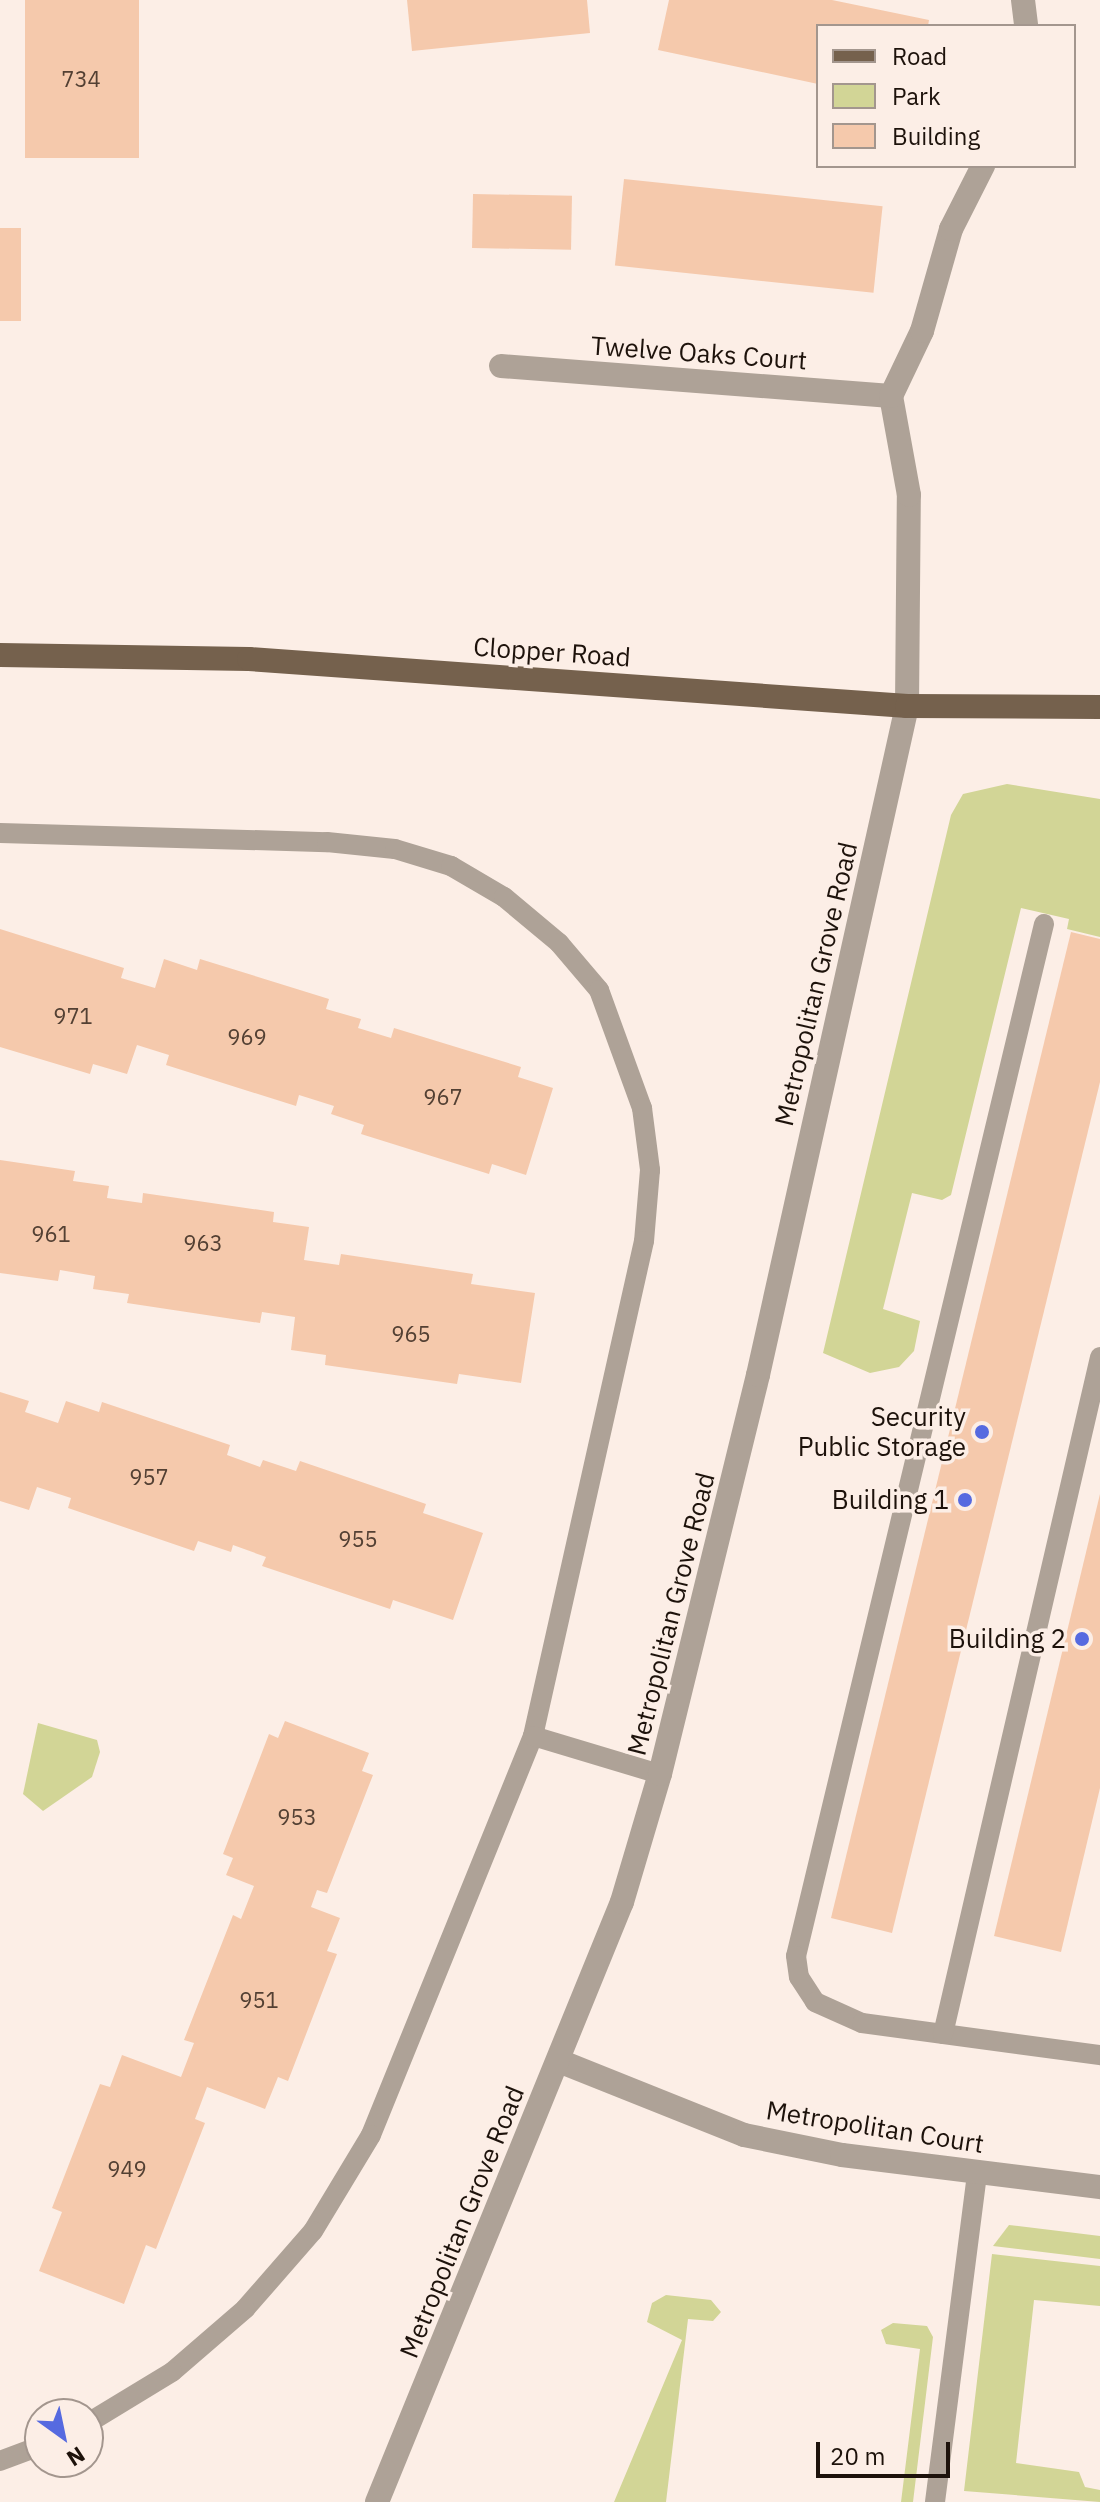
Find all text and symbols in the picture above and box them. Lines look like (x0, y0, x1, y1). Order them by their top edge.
legend (816, 24, 1076, 168)
text: Road (892, 40, 947, 72)
house number: 734 (61, 66, 101, 92)
text: Park (892, 80, 941, 112)
text: Building (892, 120, 980, 152)
street label: Twelve Oaks Court (590, 330, 808, 376)
street label: Clopper Road (472, 631, 632, 673)
street label: Metropolitan Grove Road (768, 839, 864, 1129)
house number: 971 (53, 1003, 93, 1029)
house number: 969 (227, 1024, 267, 1050)
house number: 967 (423, 1084, 463, 1110)
house number: 961 (31, 1221, 71, 1247)
house number: 963 (183, 1230, 223, 1256)
house number: 965 (391, 1321, 431, 1347)
place label: Security Public Storage (798, 1401, 966, 1462)
marker: Security Public Storage (973, 1423, 991, 1441)
house number: 957 (129, 1464, 169, 1490)
street label: Metropolitan Grove Road (621, 1469, 721, 1759)
place label: Building 1 (832, 1484, 949, 1516)
marker: Building 1 (956, 1491, 974, 1509)
house number: 955 (338, 1526, 378, 1552)
place label: Building 2 (949, 1623, 1066, 1655)
marker: Building 2 (1073, 1630, 1091, 1648)
house number: 953 (277, 1804, 317, 1830)
house number: 951 (239, 1987, 279, 2013)
street label: Metropolitan Grove Road (393, 2082, 531, 2362)
street label: Metropolitan Court (764, 2094, 986, 2160)
house number: 949 (107, 2156, 147, 2182)
north arrow (24, 2398, 104, 2478)
scale bar (820, 2426, 954, 2476)
text: N (62, 2440, 91, 2473)
text: 20 m (830, 2440, 885, 2472)

